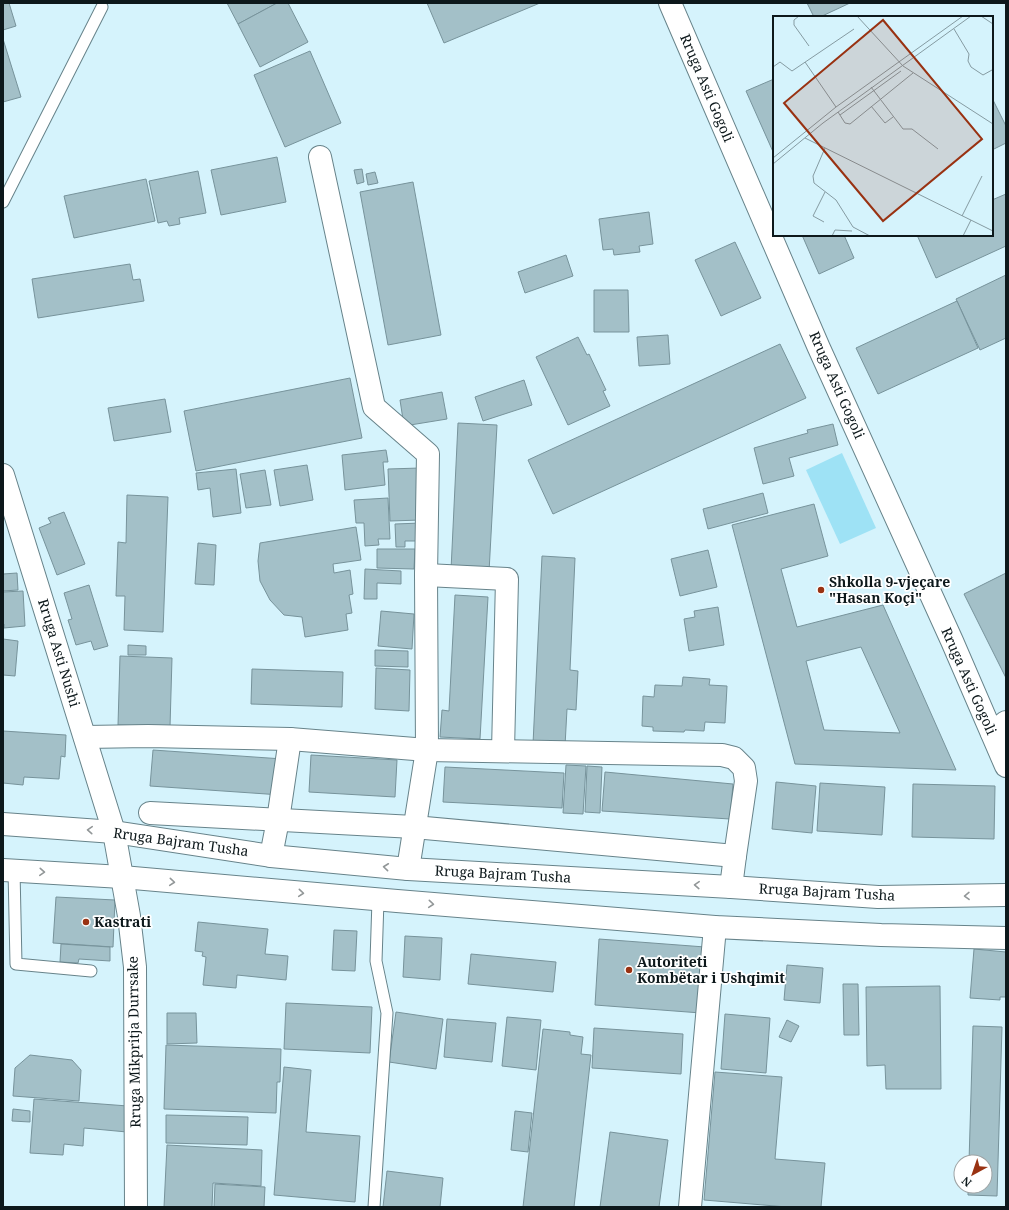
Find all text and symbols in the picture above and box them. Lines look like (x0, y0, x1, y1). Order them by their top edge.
inset map (773, 16, 993, 236)
street label: Rruga Asti Gogoli (676, 31, 739, 145)
street label: Rruga Asti Gogoli (805, 328, 870, 442)
place label: Shkolla 9-vjeçare "Hasan Koçi" (829, 572, 950, 607)
marker: Shkolla 9-vjeçare "Hasan Koçi" (816, 585, 826, 595)
street label: Rruga Asti Nushi (34, 596, 85, 710)
street label: Rruga Asti Gogoli (937, 624, 1002, 738)
street label: Rruga Bajram Tusha (112, 823, 250, 860)
one-way arrow (87, 826, 93, 835)
street label: Rruga Bajram Tusha (434, 860, 572, 887)
one-way arrow (383, 862, 389, 871)
one-way arrow (39, 868, 45, 877)
one-way arrow (169, 877, 175, 886)
street label: Rruga Bajram Tusha (758, 878, 896, 905)
one-way arrow (694, 880, 700, 889)
one-way arrow (298, 888, 304, 897)
one-way arrow (964, 892, 970, 900)
one-way arrow (428, 900, 434, 909)
place label: Kastrati (94, 912, 151, 931)
marker: Kastrati (81, 917, 91, 927)
place label: Autoriteti Kombëtar i Ushqimit (637, 952, 785, 987)
street label: Rruga Mikpritja Durrsake (123, 956, 144, 1128)
marker: Autoriteti Kombëtar i Ushqimit (624, 965, 634, 975)
north arrow (953, 1154, 993, 1194)
text: N (958, 1173, 974, 1191)

